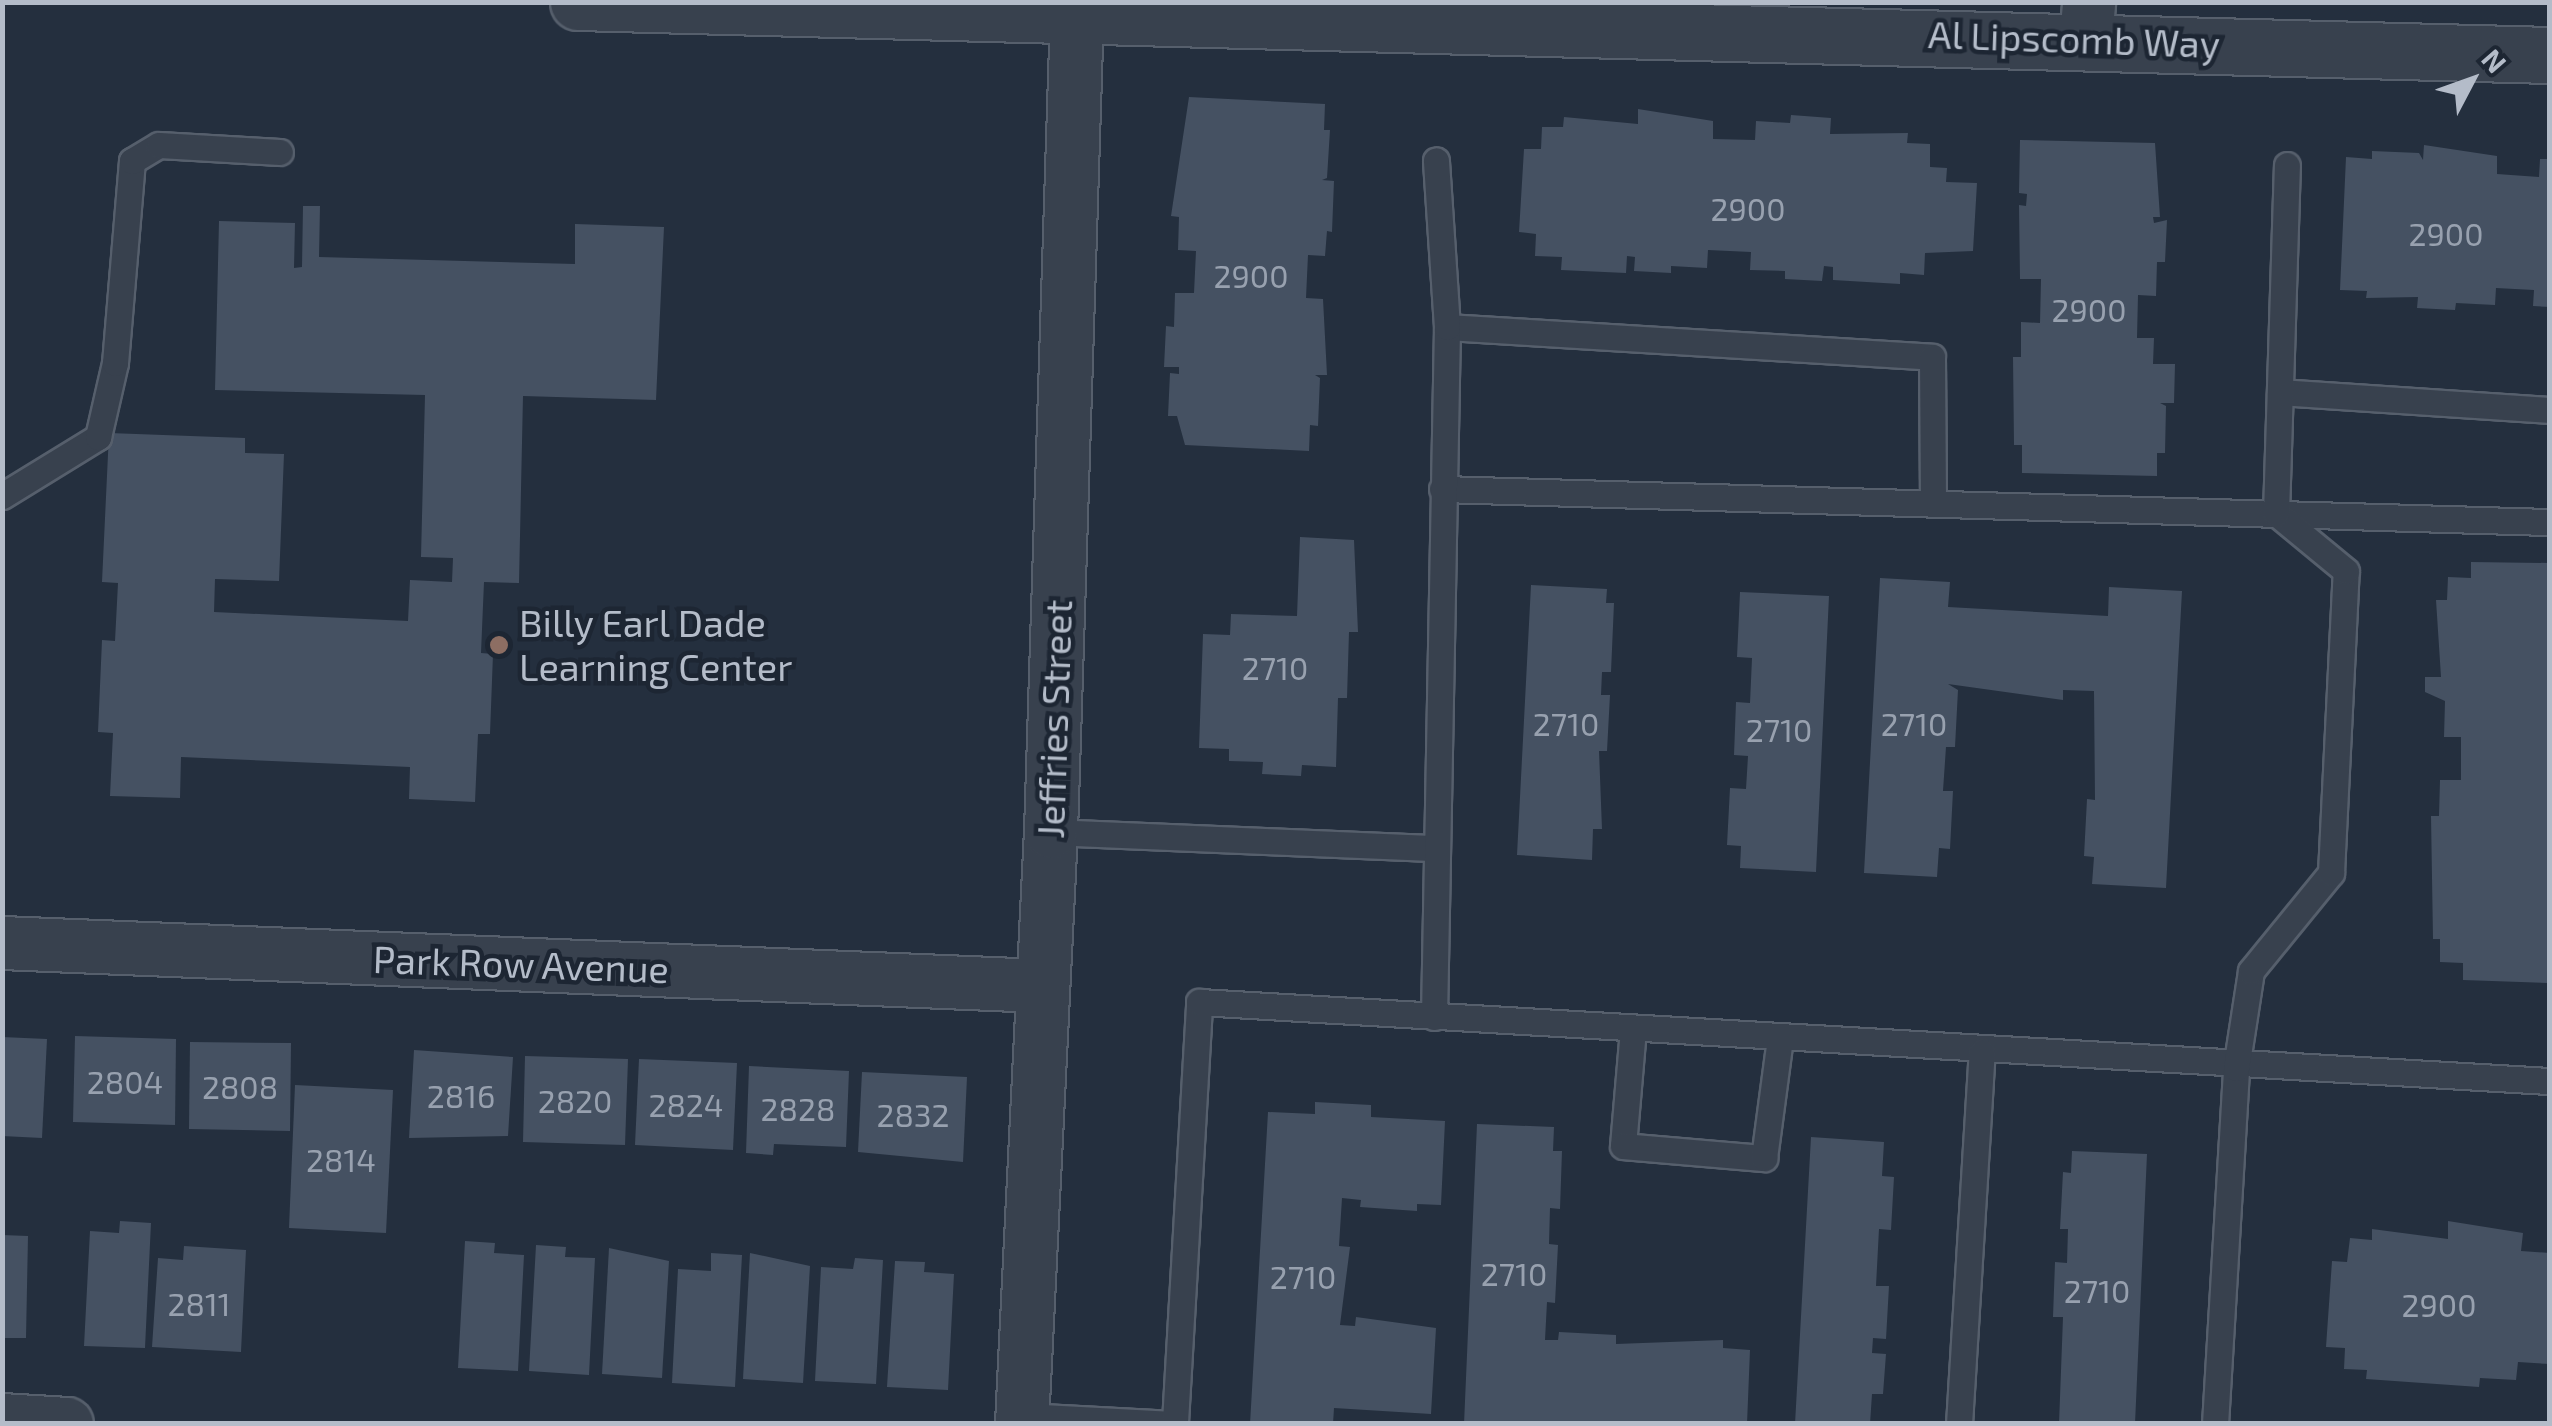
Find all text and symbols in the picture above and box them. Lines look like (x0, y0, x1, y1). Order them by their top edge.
street label: Al Lipscomb Way (1927, 11, 2221, 67)
north arrow (2422, 30, 2522, 130)
text: N (2475, 42, 2514, 79)
house number: 2900 (1711, 189, 1785, 227)
house number: 2900 (2409, 214, 2483, 252)
house number: 2900 (1214, 256, 1288, 294)
house number: 2900 (2052, 290, 2126, 328)
street label: Jeffries Street (1027, 599, 1081, 839)
place label: Billy Earl Dade Learning Center (519, 600, 792, 689)
marker: Billy Earl Dade Learning Center (488, 634, 510, 656)
house number: 2710 (1242, 648, 1308, 686)
house number: 2710 (1533, 704, 1599, 742)
house number: 2710 (1881, 704, 1947, 742)
house number: 2710 (1746, 710, 1812, 748)
street label: Park Row Avenue (371, 936, 671, 992)
house number: 2804 (87, 1062, 163, 1100)
house number: 2808 (202, 1067, 278, 1105)
house number: 2816 (427, 1076, 495, 1114)
house number: 2820 (538, 1081, 612, 1119)
house number: 2824 (648, 1085, 724, 1123)
house number: 2828 (761, 1089, 835, 1127)
house number: 2832 (876, 1095, 950, 1133)
house number: 2814 (306, 1140, 376, 1178)
house number: 2710 (1481, 1254, 1547, 1292)
house number: 2710 (1270, 1257, 1336, 1295)
house number: 2710 (2064, 1271, 2130, 1309)
house number: 2811 (168, 1284, 230, 1322)
house number: 2900 (2402, 1285, 2476, 1323)

